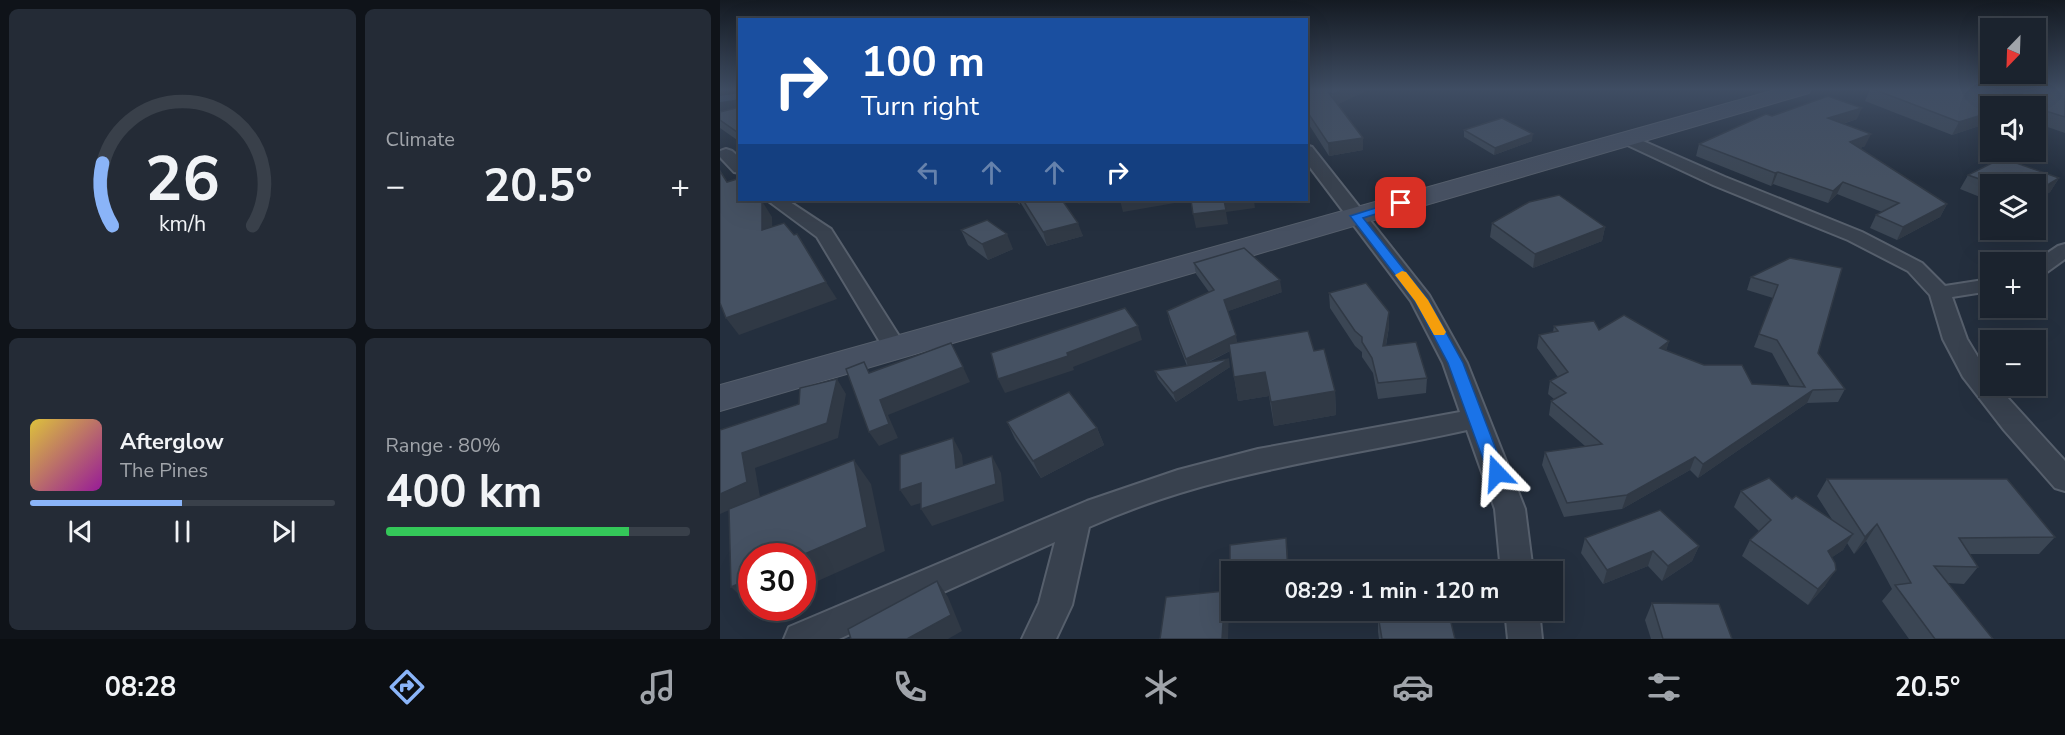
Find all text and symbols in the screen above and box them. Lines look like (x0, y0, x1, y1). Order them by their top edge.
north arrow (1980, 18, 2046, 84)
map controls (1980, 18, 2046, 396)
text: 100 m (861, 34, 985, 91)
icon: right (762, 42, 840, 120)
text: Turn right (861, 88, 979, 125)
button: sound (1980, 96, 2046, 162)
text: Climate (386, 126, 455, 153)
text: 26 (145, 137, 220, 222)
text: 20.5° (483, 156, 592, 217)
icon: left (912, 156, 945, 189)
icon: ahead (975, 156, 1008, 189)
icon: ahead (1038, 156, 1071, 189)
icon: right (1101, 156, 1134, 189)
text: − (386, 164, 405, 209)
text: + (670, 164, 690, 209)
button: layers (1980, 174, 2046, 240)
pin (1375, 177, 1426, 228)
icon: arrive (1384, 186, 1417, 219)
text: km/h (159, 209, 206, 239)
button: + (1980, 252, 2046, 318)
button: − (1980, 330, 2046, 396)
text: Afterglow (120, 427, 224, 457)
text: Range · 80% (386, 432, 501, 459)
position arrow (1465, 441, 1529, 505)
text: The Pines (120, 457, 208, 484)
text: 400 km (386, 462, 542, 523)
icon: previous (64, 515, 97, 548)
icon: pause (166, 515, 199, 548)
icon: next (267, 515, 300, 548)
speed limit sign: 30 (738, 543, 816, 621)
text: 08:29 · 1 min · 120 m (1285, 576, 1499, 606)
icon: directions (386, 666, 428, 708)
icon: music (637, 666, 679, 708)
icon: phone (889, 666, 931, 708)
icon: climate (1140, 666, 1182, 708)
icon: car (1392, 666, 1434, 708)
icon: filters (1643, 666, 1685, 708)
text: 08:28 (105, 669, 176, 706)
text: 20.5° (1895, 669, 1960, 706)

